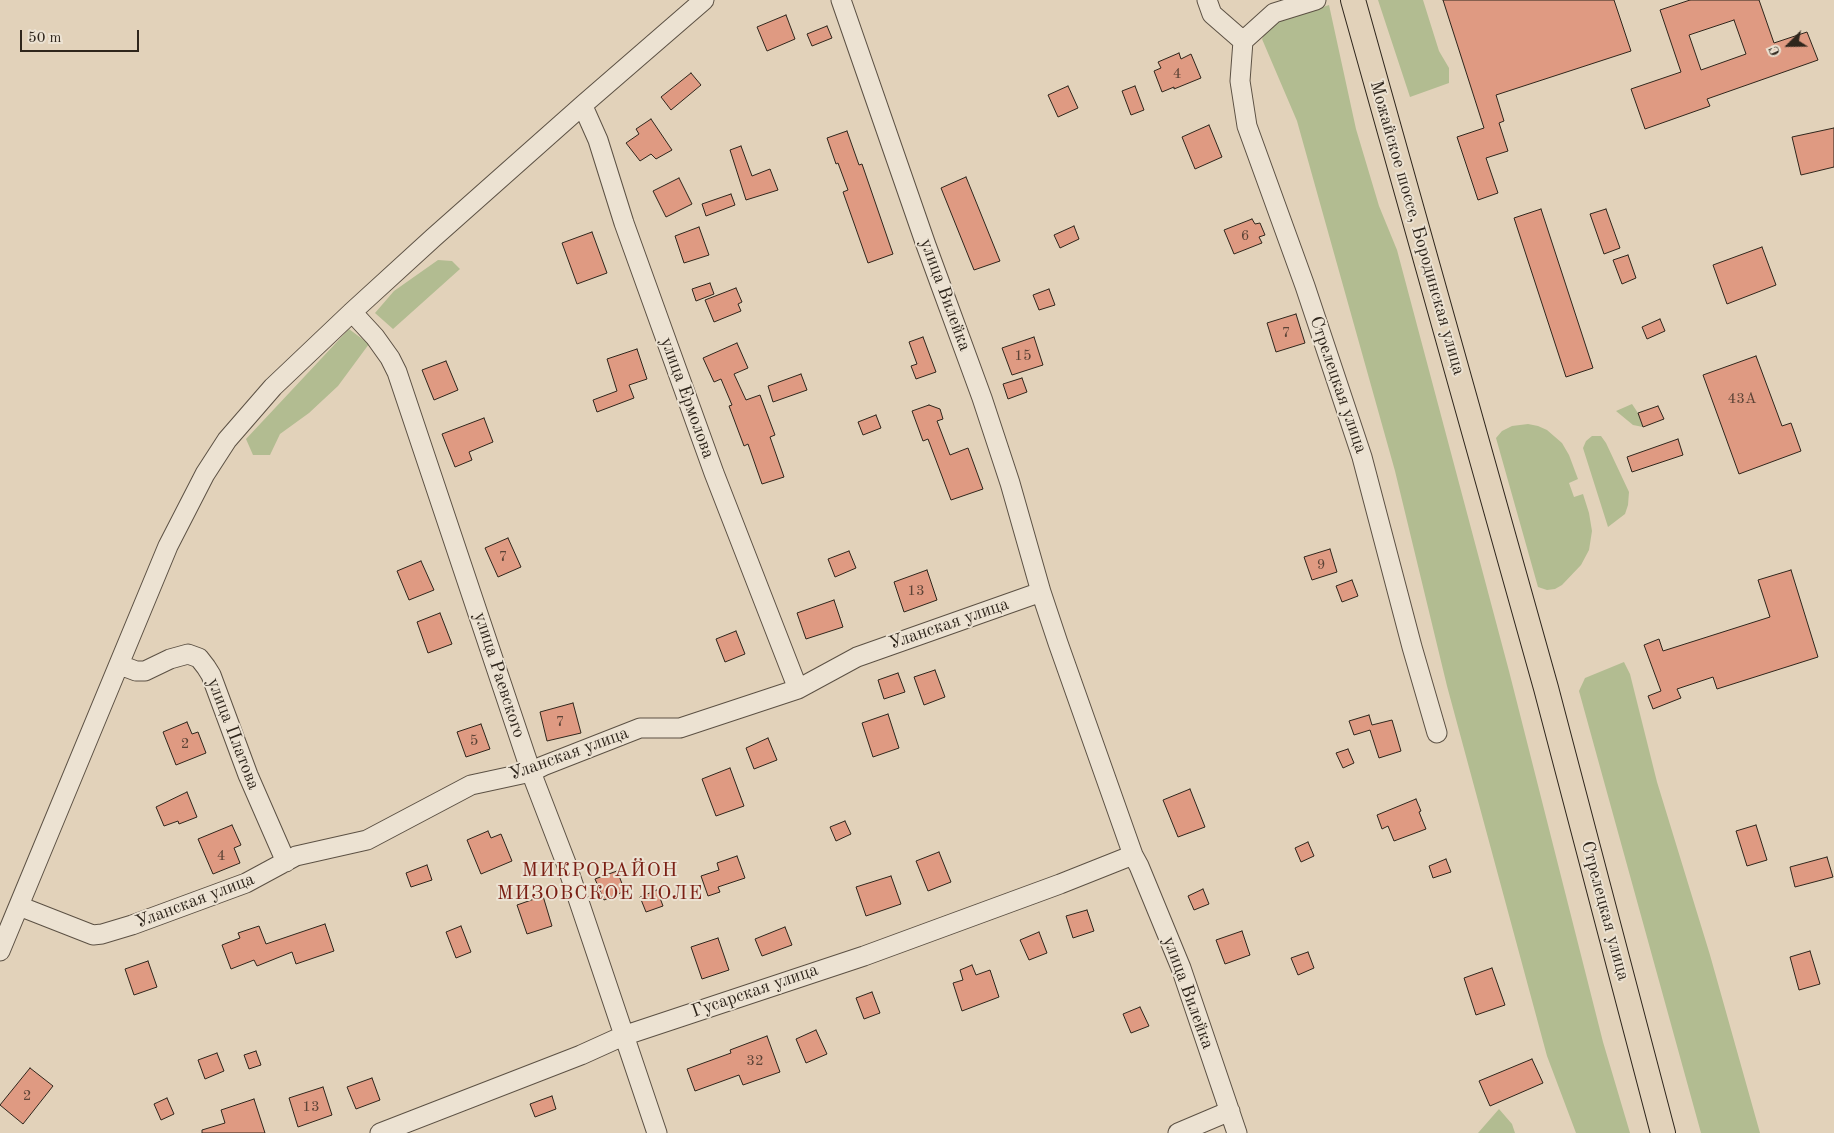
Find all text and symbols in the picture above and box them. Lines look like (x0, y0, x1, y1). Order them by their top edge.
scale bar (22, 20, 141, 52)
north arrow (1764, 20, 1814, 70)
text: 50 m (28, 31, 62, 46)
text: С (1767, 44, 1783, 58)
house number: 4 (1173, 65, 1181, 83)
street label: Можайское шоссе, Бородинская улица (1365, 78, 1469, 378)
house number: 6 (1241, 227, 1249, 245)
street label: улица Вилейка (915, 236, 975, 354)
street label: Стрелецкая улица (1304, 314, 1372, 456)
house number: 7 (1282, 324, 1290, 342)
street label: улица Ермолова (655, 334, 719, 462)
house number: 15 (1014, 347, 1032, 365)
house number: 43А (1728, 390, 1756, 408)
house number: 7 (499, 548, 507, 566)
house number: 9 (1317, 556, 1325, 574)
house number: 13 (907, 582, 925, 600)
street label: Уланская улица (886, 593, 1012, 655)
street label: улица Раевского (469, 609, 529, 741)
street label: улица Платова (202, 675, 264, 793)
house number: 7 (556, 713, 564, 731)
street label: Уланская улица (506, 722, 632, 786)
house number: 5 (470, 732, 478, 750)
house number: 2 (181, 735, 189, 753)
street label: Стрелецкая улица (1576, 839, 1634, 983)
house number: 4 (217, 847, 225, 865)
district label: МИКРОРАЙОН МИЗОВСКОЕ ПОЛЕ (495, 859, 705, 906)
street label: Уланская улица (133, 868, 257, 934)
street label: улица Вилейка (1158, 934, 1218, 1052)
street label: Гусарская улица (689, 959, 821, 1023)
house number: 32 (746, 1052, 764, 1070)
house number: 2 (23, 1087, 31, 1105)
house number: 13 (302, 1098, 320, 1116)

